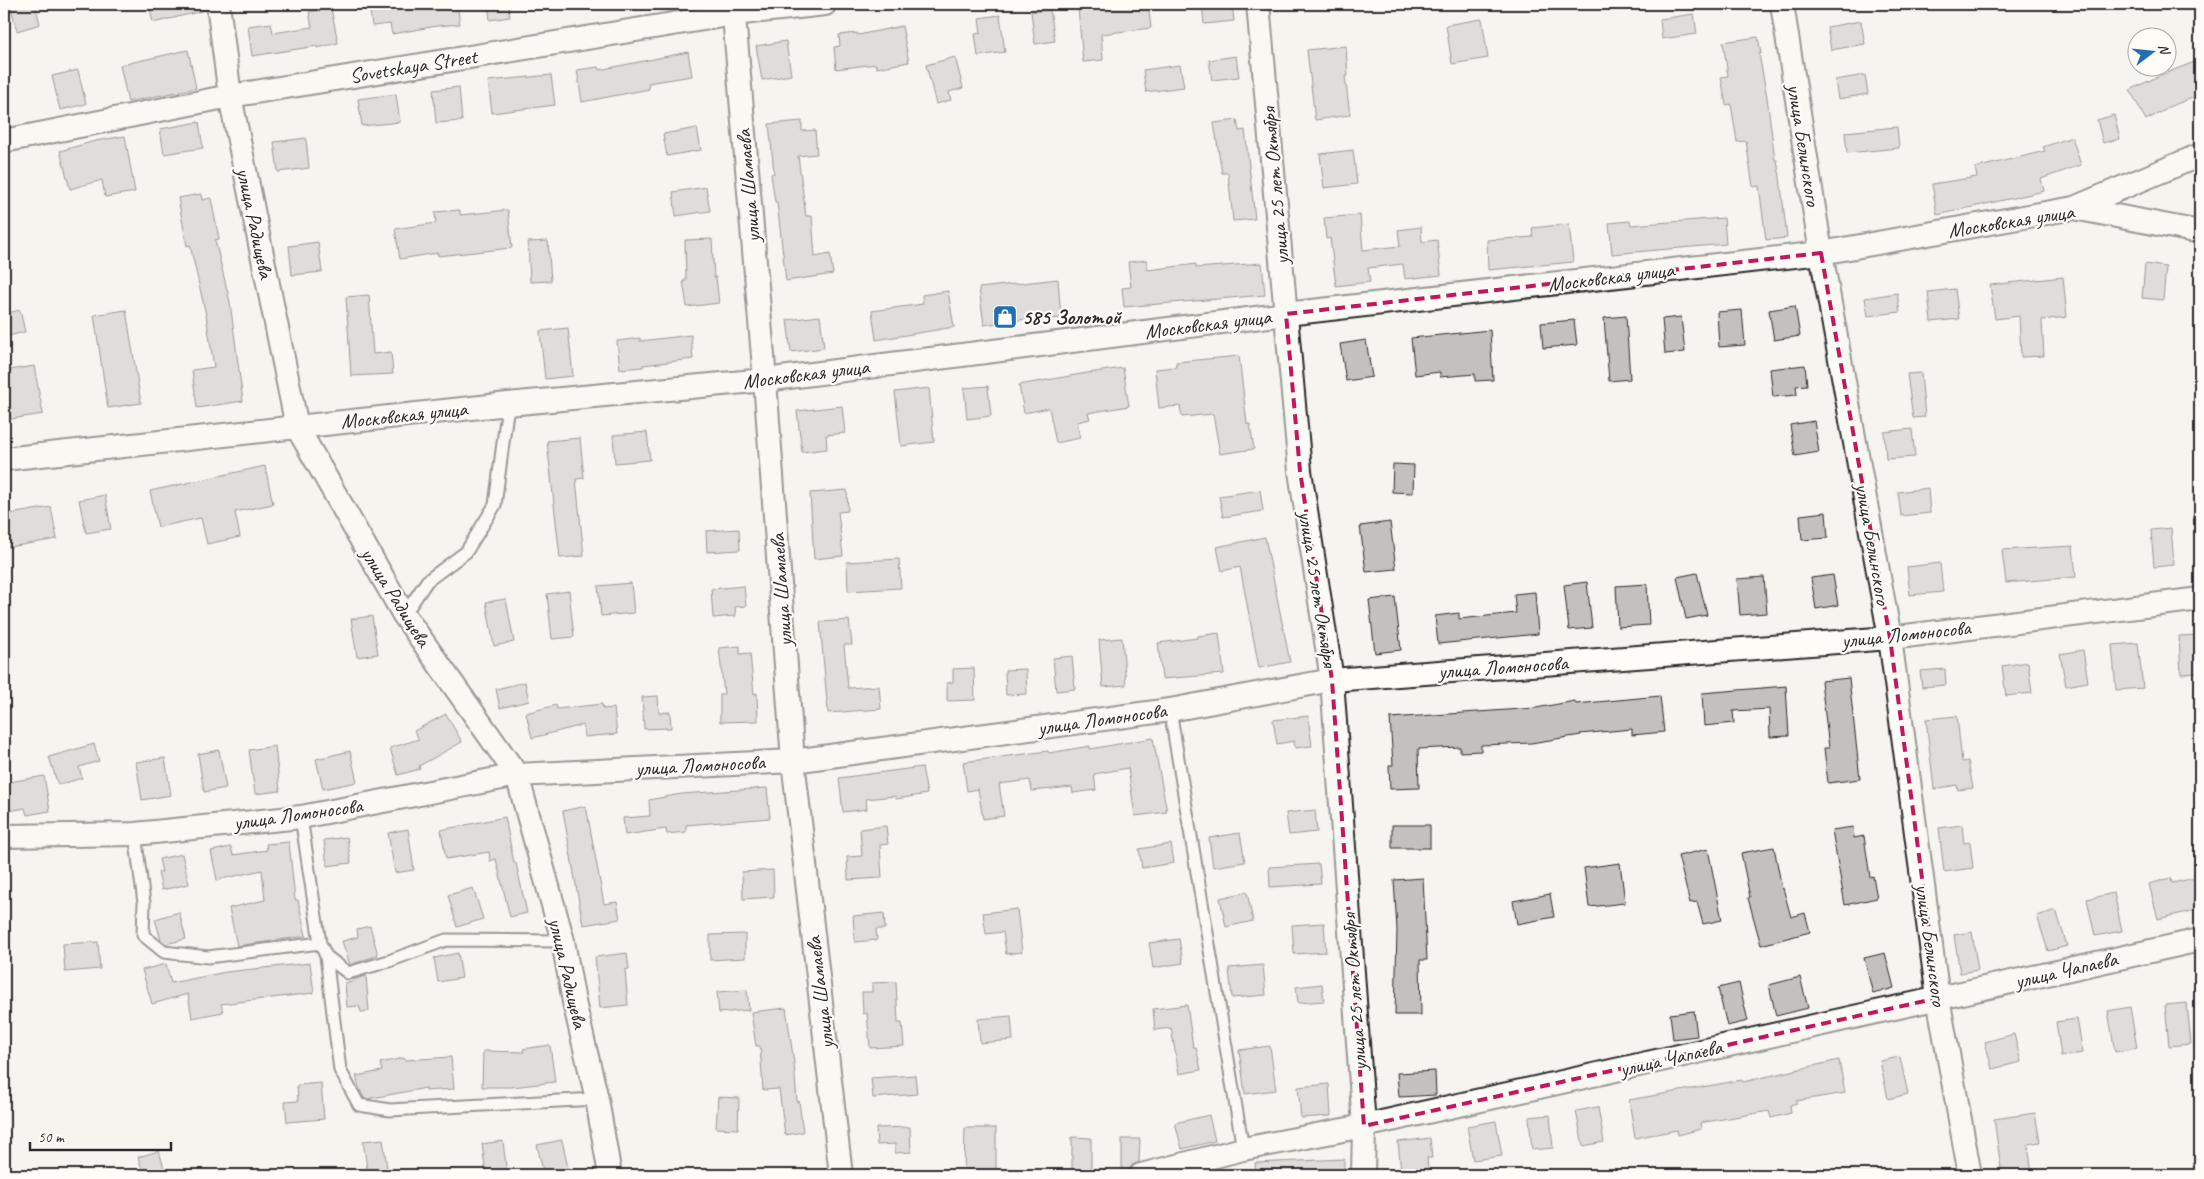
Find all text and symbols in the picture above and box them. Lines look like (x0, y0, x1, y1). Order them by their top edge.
north arrow (2126, 28, 2176, 78)
text: N (2155, 42, 2174, 57)
street label: Sovetskaya Street (348, 43, 480, 89)
street label: улица Белинского (1781, 80, 1827, 209)
street label: улица 25 лет Октября (1255, 105, 1295, 268)
street label: улица Шамаева (730, 127, 766, 246)
street label: улица Радищева (230, 163, 280, 282)
street label: Московская улица (1946, 198, 2078, 244)
street label: Московская улица (1546, 256, 1678, 298)
street label: Московская улица (1143, 303, 1275, 345)
shop icon: 585 Золотой (992, 304, 1018, 330)
place label: 585 Золотой (1022, 304, 1123, 330)
street label: Московская улица (741, 353, 873, 395)
street label: Московская улица (339, 395, 470, 435)
street label: улица Белинского (1849, 479, 1897, 608)
street label: улица 25 лет Октября (1293, 507, 1343, 671)
street label: улица Шамаева (764, 531, 798, 649)
street label: улица Радищева (354, 541, 438, 653)
street label: улица Ломоносова (1838, 614, 1973, 654)
street label: улица Ломоносова (1435, 649, 1570, 685)
street label: улица Ломоносова (1034, 697, 1170, 741)
street label: улица Ломоносова (633, 749, 767, 781)
street label: улица Ломоносова (230, 792, 366, 836)
street label: улица Белинского (1909, 880, 1953, 1009)
street label: улица 25 лет Октября (1335, 911, 1373, 1074)
street label: улица Радищева (542, 913, 594, 1032)
street label: улица Шамаева (800, 933, 840, 1053)
street label: улица Чапаева (2010, 945, 2121, 995)
street label: улица Чапаева (1615, 1033, 1726, 1083)
scale bar (30, 1119, 171, 1151)
text: 50 m (38, 1128, 65, 1147)

